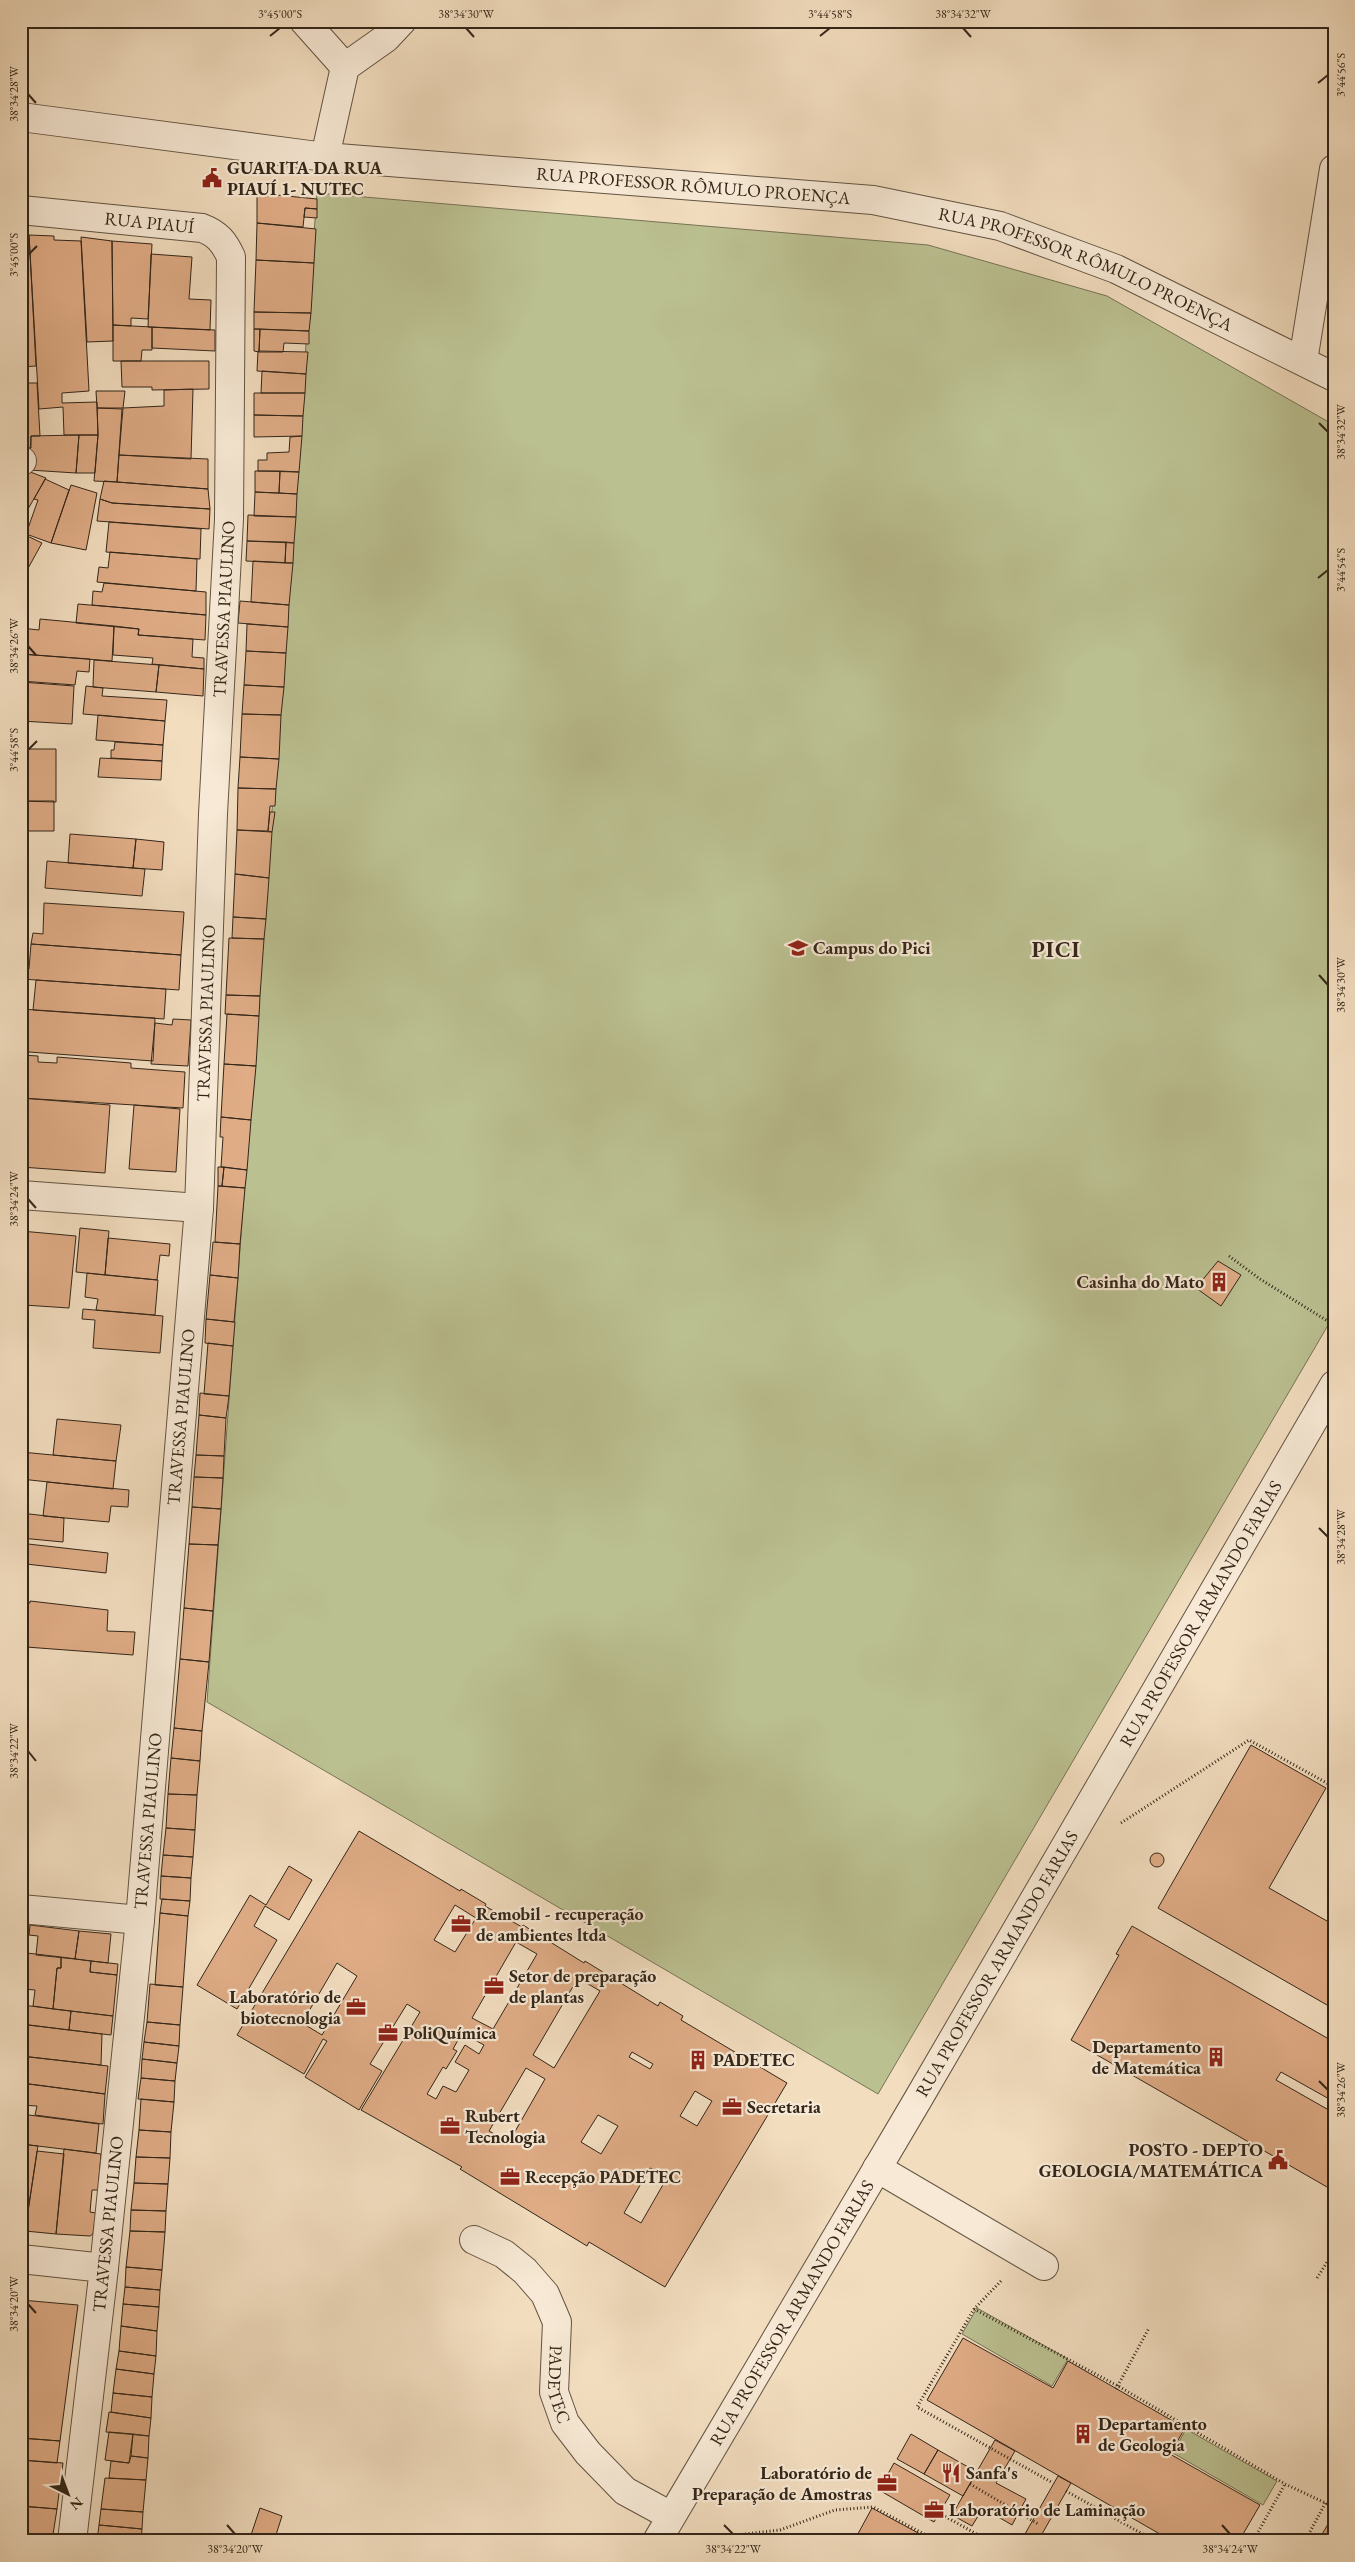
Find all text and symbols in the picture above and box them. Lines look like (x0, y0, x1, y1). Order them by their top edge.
text: 3°45'00"S (258, 6, 303, 22)
text: 38°34'30"W (438, 6, 495, 22)
text: 3°44'58"S (808, 6, 853, 22)
text: 38°34'32"W (935, 6, 992, 22)
text: 3°44'56"S (1333, 52, 1349, 97)
text: 38°34'28"W (6, 65, 22, 122)
place label: GUARITA DA RUA PIAUÍ 1- NUTEC (227, 156, 383, 200)
street label: RUA PROFESSOR RÔMULO PROENÇA (535, 162, 852, 209)
public building icon: GUARITA DA RUA PIAUÍ 1- NUTEC (201, 167, 223, 189)
street label: RUA PROFESSOR RÔMULO PROENÇA (937, 202, 1237, 336)
street label: RUA PIAUÍ (103, 206, 195, 238)
text: 3°45'00"S (6, 232, 22, 277)
text: 38°34'32"W (1333, 403, 1349, 460)
street label: TRAVESSA PIAULINO (207, 520, 240, 698)
text: 3°44'54"S (1333, 547, 1349, 592)
text: 38°34'26"W (6, 617, 22, 674)
text: 3°44'58"S (6, 727, 22, 772)
street label: TRAVESSA PIAULINO (191, 924, 220, 1102)
district label: PICI (1032, 935, 1080, 964)
place label: Campus do Pici (813, 936, 931, 959)
school or university icon: Campus do Pici (787, 937, 809, 959)
text: 38°34'30"W (1333, 956, 1349, 1013)
text: 38°34'24"W (6, 1170, 22, 1227)
place label: Casinha do Mato (1077, 1270, 1204, 1293)
building icon: Casinha do Mato (1208, 1271, 1230, 1293)
street label: TRAVESSA PIAULINO (161, 1328, 200, 1506)
street label: RUA PROFESSOR ARMANDO FARIAS (1114, 1476, 1287, 1751)
text: 38°34'28"W (1333, 1508, 1349, 1565)
text: 38°34'22"W (6, 1722, 22, 1779)
street label: TRAVESSA PIAULINO (128, 1732, 167, 1910)
street label: RUA PROFESSOR ARMANDO FARIAS (910, 1826, 1083, 2101)
place label: Remobil - recuperação de ambientes ltda (476, 1902, 644, 1946)
office icon: Remobil - recuperação de ambientes ltda (450, 1913, 472, 1935)
place label: Setor de preparação de plantas (509, 1964, 656, 2008)
office icon: Setor de preparação de plantas (483, 1975, 505, 1997)
place label: Laboratório de biotecnologia (229, 1985, 341, 2029)
office icon: Laboratório de biotecnologia (345, 1996, 367, 2018)
place label: PoliQuímica (403, 2021, 496, 2044)
office icon: PoliQuímica (377, 2022, 399, 2044)
place label: Departamento de Matemática (1092, 2035, 1201, 2079)
building icon: Departamento de Matemática (1205, 2046, 1227, 2068)
place label: PADETEC (713, 2048, 795, 2071)
building icon: PADETEC (687, 2049, 709, 2071)
text: 38°34'26"W (1333, 2061, 1349, 2118)
place label: Secretaria (747, 2095, 821, 2118)
office icon: Secretaria (721, 2096, 743, 2118)
place label: Rubert Tecnologia (465, 2104, 546, 2148)
office icon: Rubert Tecnologia (439, 2115, 461, 2137)
street label: TRAVESSA PIAULINO (87, 2135, 128, 2313)
place label: POSTO - DEPTO GEOLOGIA/MATEMÁTICA (1039, 2138, 1264, 2182)
public building icon: POSTO - DEPTO GEOLOGIA/MATEMÁTICA (1267, 2149, 1289, 2171)
place label: Recepção PADETEC (525, 2165, 681, 2188)
office icon: Recepção PADETEC (499, 2166, 521, 2188)
street label: RUA PROFESSOR ARMANDO FARIAS (704, 2176, 879, 2449)
text: 38°34'20"W (6, 2275, 22, 2332)
street label: PADETEC (543, 2345, 576, 2426)
place label: Departamento de Geologia (1098, 2412, 1207, 2456)
building icon: Departamento de Geologia (1072, 2423, 1094, 2445)
place label: Laboratório de Preparação de Amostras (692, 2461, 872, 2505)
place label: Sanfa's (966, 2461, 1018, 2484)
restaurant icon: Sanfa's (940, 2462, 962, 2484)
north arrow (42, 2470, 92, 2520)
office icon: Laboratório de Preparação de Amostras (876, 2472, 898, 2494)
text: N (66, 2493, 87, 2515)
place label: Laboratório de Laminação (949, 2498, 1145, 2521)
office icon: Laboratório de Laminação (923, 2499, 945, 2521)
text: 38°34'20"W (207, 2541, 264, 2557)
text: 38°34'22"W (705, 2541, 762, 2557)
text: 38°34'24"W (1202, 2541, 1259, 2557)

